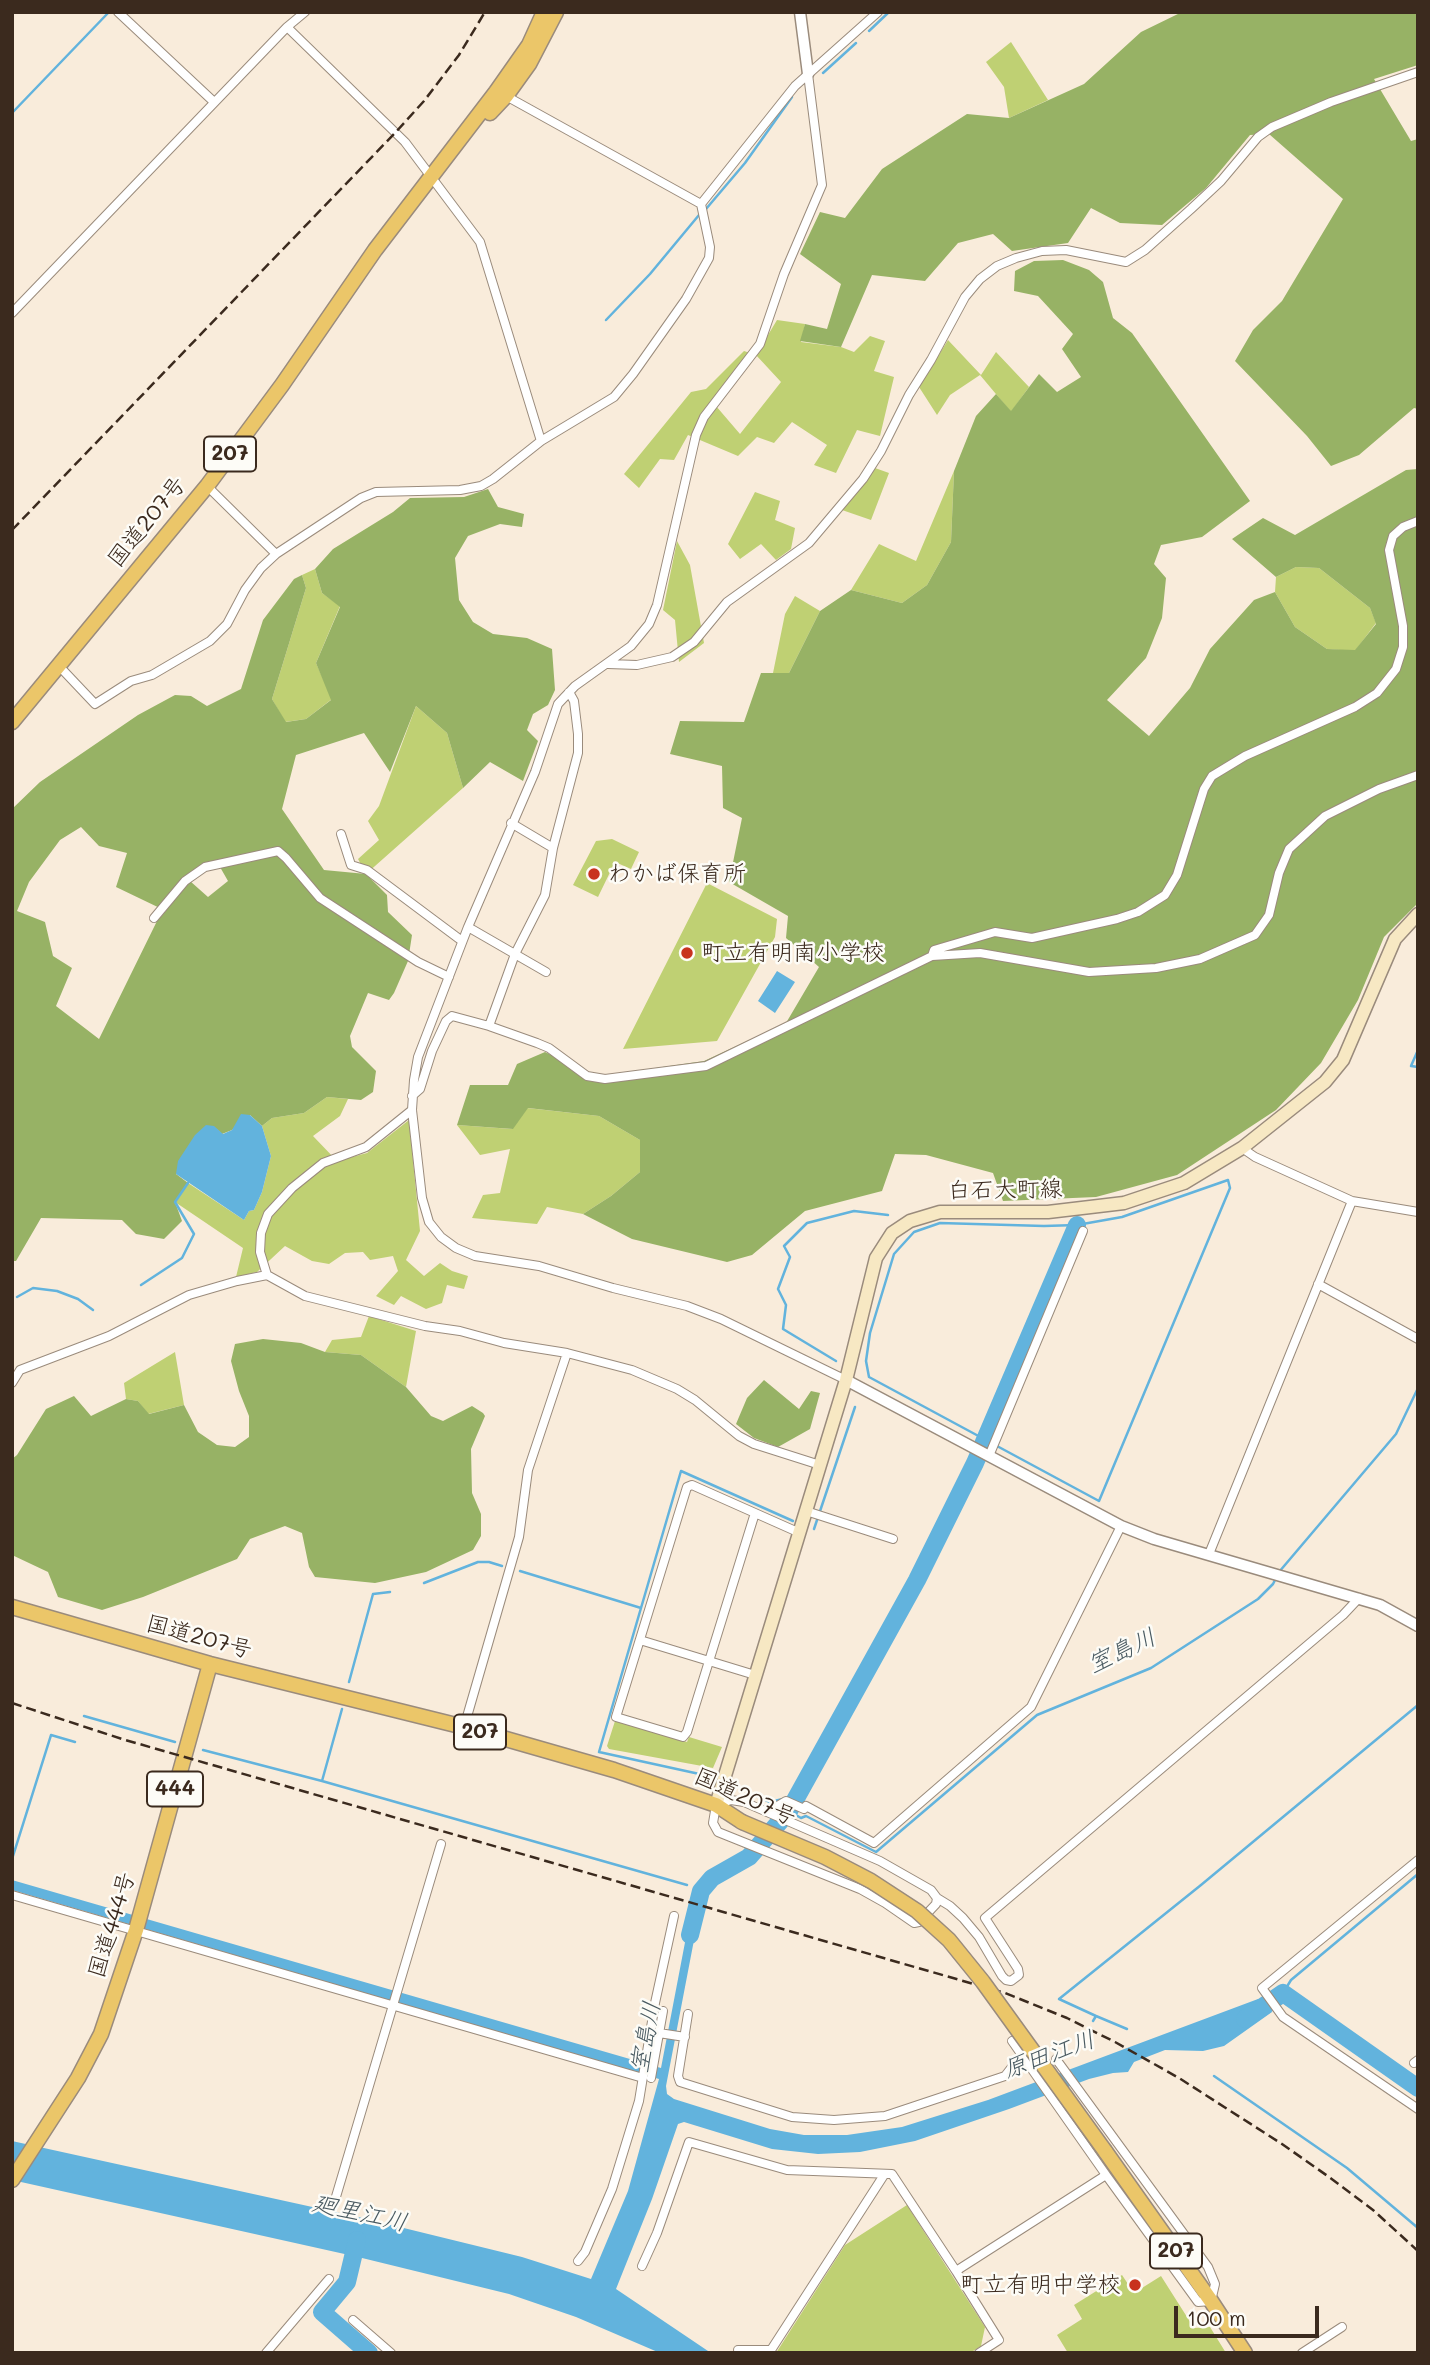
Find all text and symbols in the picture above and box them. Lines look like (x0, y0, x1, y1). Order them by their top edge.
road number: 207 (204, 436, 256, 472)
street label: 国道207号 (102, 471, 192, 573)
place label: わかば保育所 (608, 860, 746, 888)
marker: わかば保育所 (586, 866, 602, 882)
place label: 町立有明南小学校 (701, 939, 885, 967)
marker: 町立有明南小学校 (679, 945, 695, 961)
street label: 白石大町線 (947, 1175, 1063, 1205)
street label: 国道207号 (143, 1610, 255, 1664)
water label: 室島川 (1083, 1623, 1161, 1679)
road number: 207 (454, 1714, 506, 1750)
street label: 国道207号 (690, 1762, 800, 1832)
road number: 444 (147, 1772, 203, 1806)
street label: 国道444号 (83, 1869, 141, 1981)
water label: 室島川 (625, 1999, 667, 2075)
water label: 原田江川 (999, 2025, 1099, 2085)
water label: 廻里江川 (310, 2188, 410, 2238)
road number: 207 (1150, 2234, 1202, 2268)
place label: 町立有明中学校 (960, 2271, 1121, 2299)
marker: 町立有明中学校 (1127, 2277, 1143, 2293)
scale bar (1178, 2292, 1323, 2336)
text: 100 m (1187, 2304, 1246, 2331)

